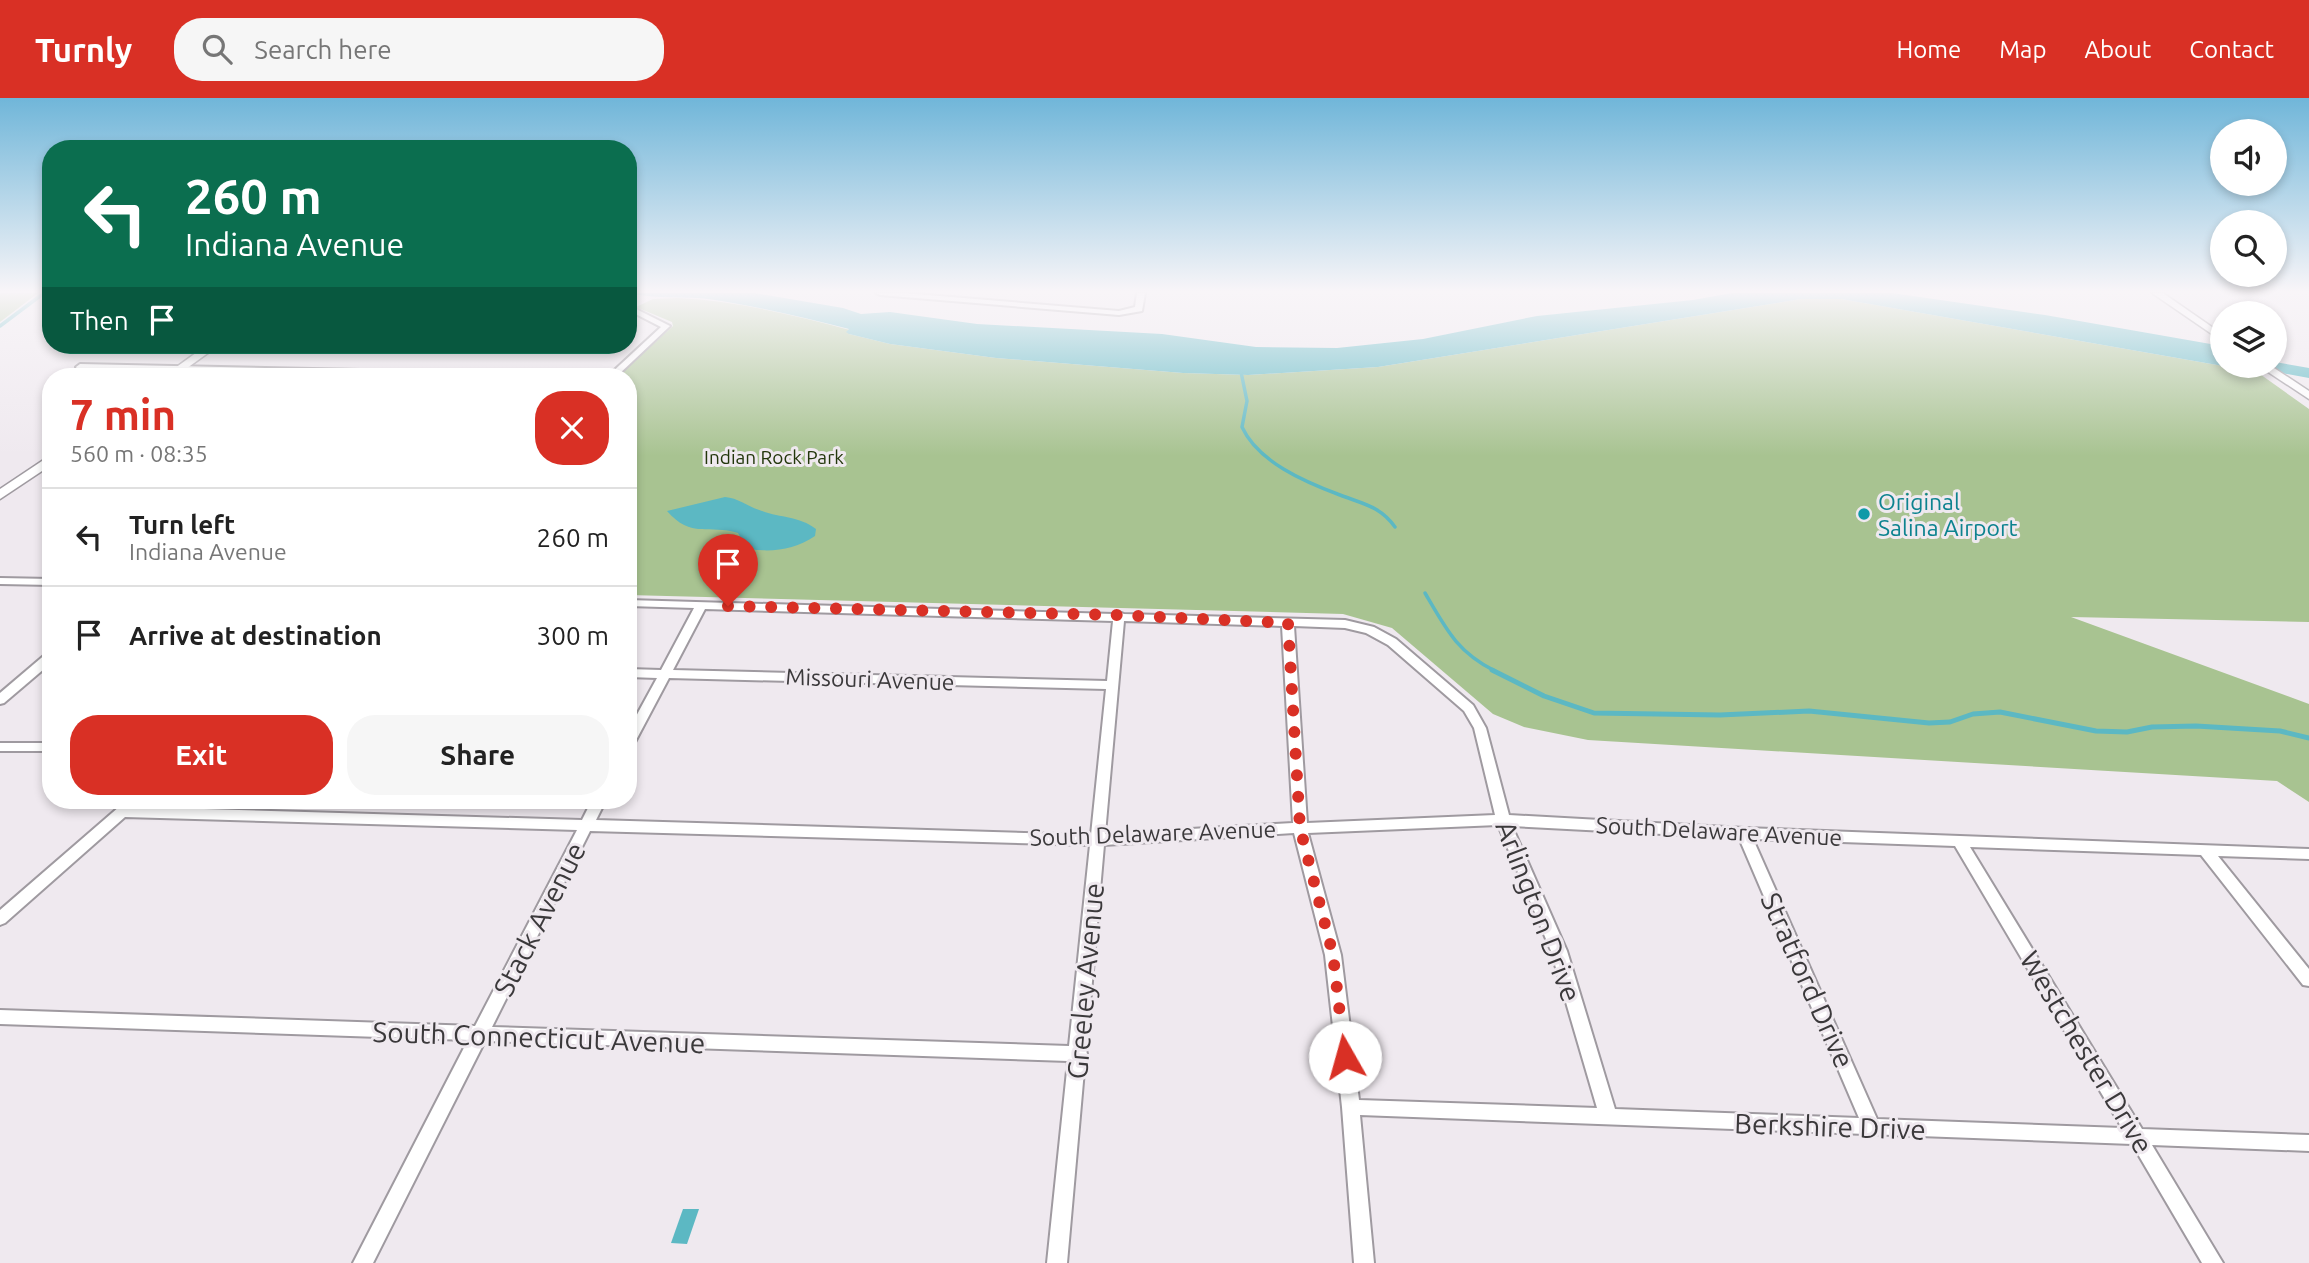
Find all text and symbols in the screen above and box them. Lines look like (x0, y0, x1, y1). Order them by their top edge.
search box (174, 18, 664, 81)
icon: search (198, 30, 236, 68)
text: Turnly (35, 31, 132, 68)
text: Search here (254, 35, 392, 64)
text: Home (1896, 36, 1961, 63)
text: Map (1999, 36, 2046, 63)
text: About (2084, 36, 2151, 63)
text: Contact (2189, 36, 2274, 63)
map controls (2210, 119, 2287, 378)
button: sound (2210, 119, 2287, 196)
icon: left (70, 168, 161, 259)
text: 260 m (185, 168, 322, 223)
button: search (2210, 210, 2287, 287)
text: Indiana Avenue (185, 226, 404, 262)
icon: arrive (143, 301, 181, 339)
button: layers (2210, 301, 2287, 378)
text: Then (70, 306, 129, 335)
text: 7 min (70, 391, 176, 438)
button: close (535, 391, 609, 465)
text: 560 m · 08:35 (70, 441, 208, 466)
park label: Indian Rock Park (704, 446, 844, 468)
place label: Original Salina Airport (1878, 489, 2018, 540)
marker: Original Salina Airport (1856, 506, 1872, 522)
text: Turn left (129, 510, 235, 539)
icon: left (70, 518, 108, 556)
text: 260 m (537, 523, 609, 552)
pin (698, 534, 758, 606)
text: Indiana Avenue (129, 539, 287, 564)
icon: arrive (709, 545, 747, 583)
icon: arrive (70, 616, 108, 654)
text: Arrive at destination (129, 621, 382, 650)
text: 300 m (537, 621, 609, 650)
street label: Missouri Avenue (785, 664, 955, 694)
button: Exit (70, 715, 333, 795)
button: Share (347, 715, 609, 795)
street label: South Delaware Avenue (1595, 812, 1843, 850)
street label: South Delaware Avenue (1029, 816, 1277, 850)
street label: Arlington Drive (1490, 816, 1588, 1006)
street label: Stack Avenue (487, 837, 591, 1001)
street label: Greeley Avenue (1061, 881, 1109, 1081)
street label: Stratford Drive (1756, 888, 1860, 1072)
street label: Westchester Drive (2014, 945, 2160, 1159)
street label: South Connecticut Avenue (372, 1016, 706, 1058)
position arrow (1308, 1020, 1382, 1094)
street label: Berkshire Drive (1734, 1107, 1926, 1145)

